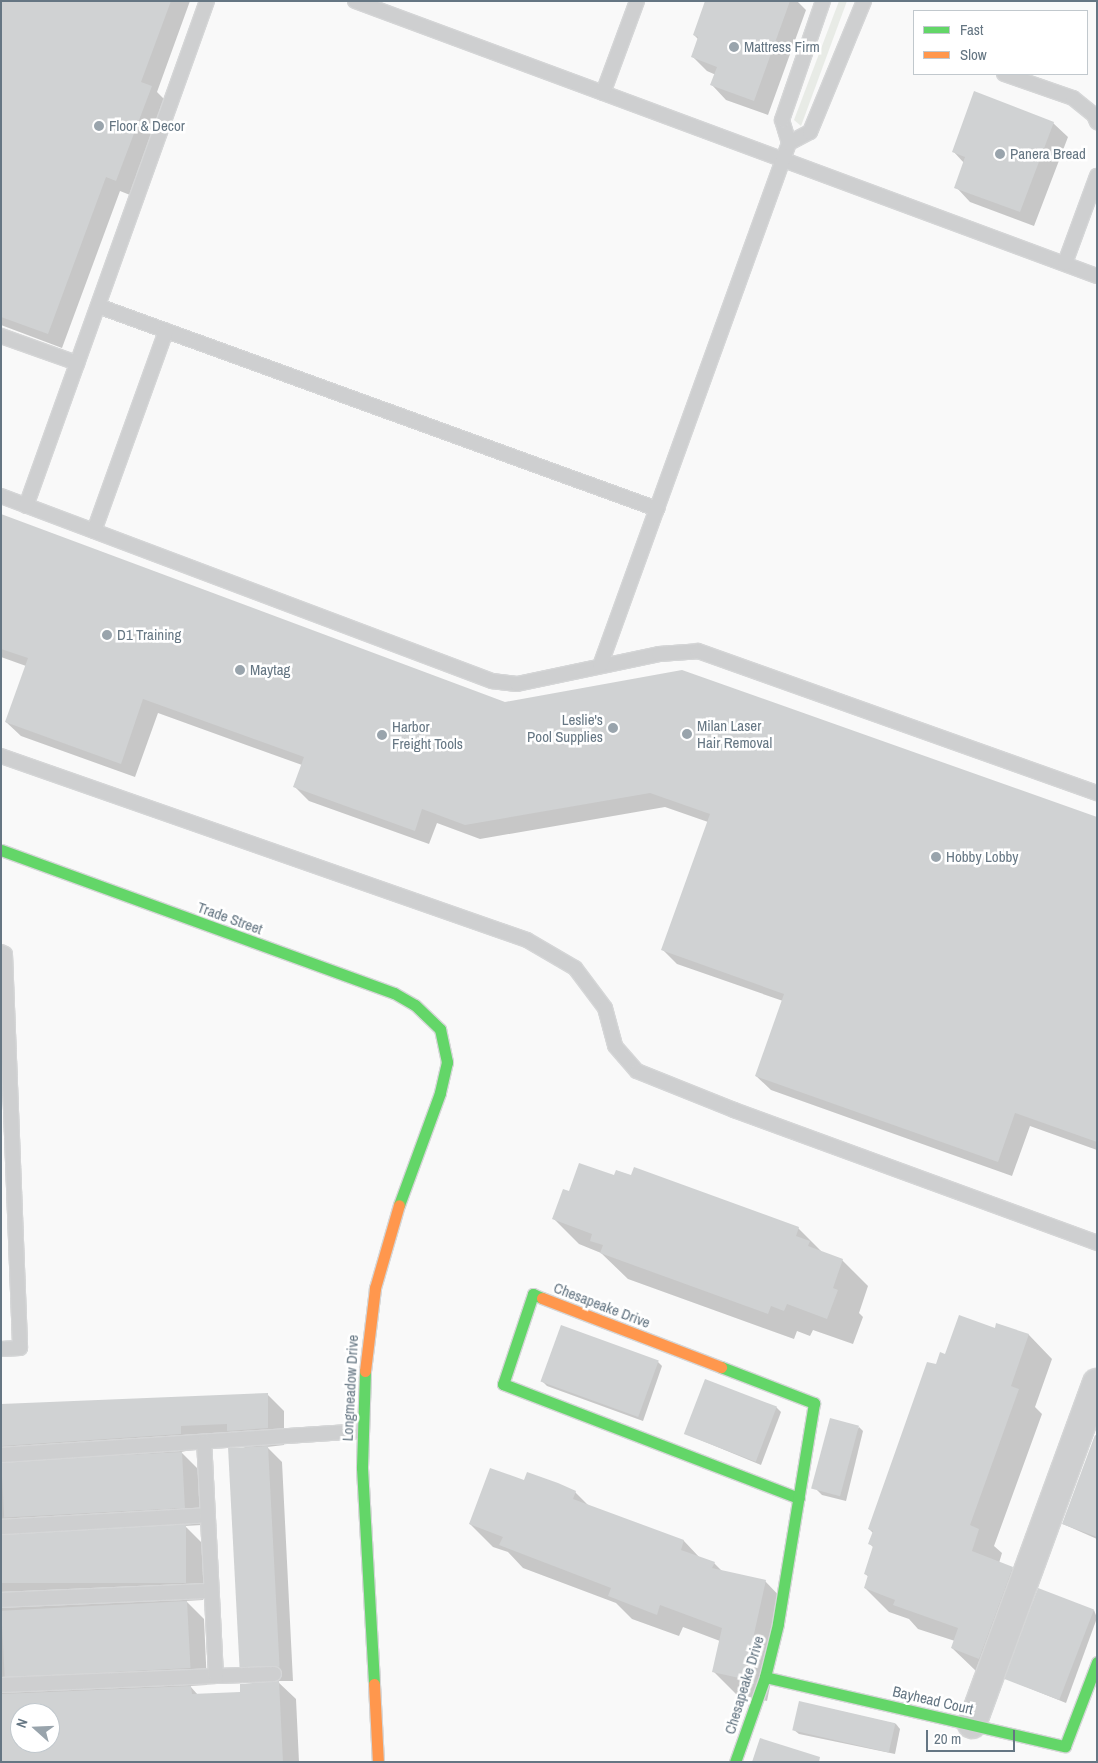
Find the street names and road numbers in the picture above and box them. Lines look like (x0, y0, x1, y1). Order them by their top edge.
street label: Trade Street (195, 898, 265, 938)
street label: Chesapeake Drive (551, 1278, 653, 1332)
street label: Longmeadow Drive (338, 1334, 362, 1442)
street label: Chesapeake Drive (721, 1634, 767, 1736)
street label: Bayhead Court (891, 1682, 975, 1718)

